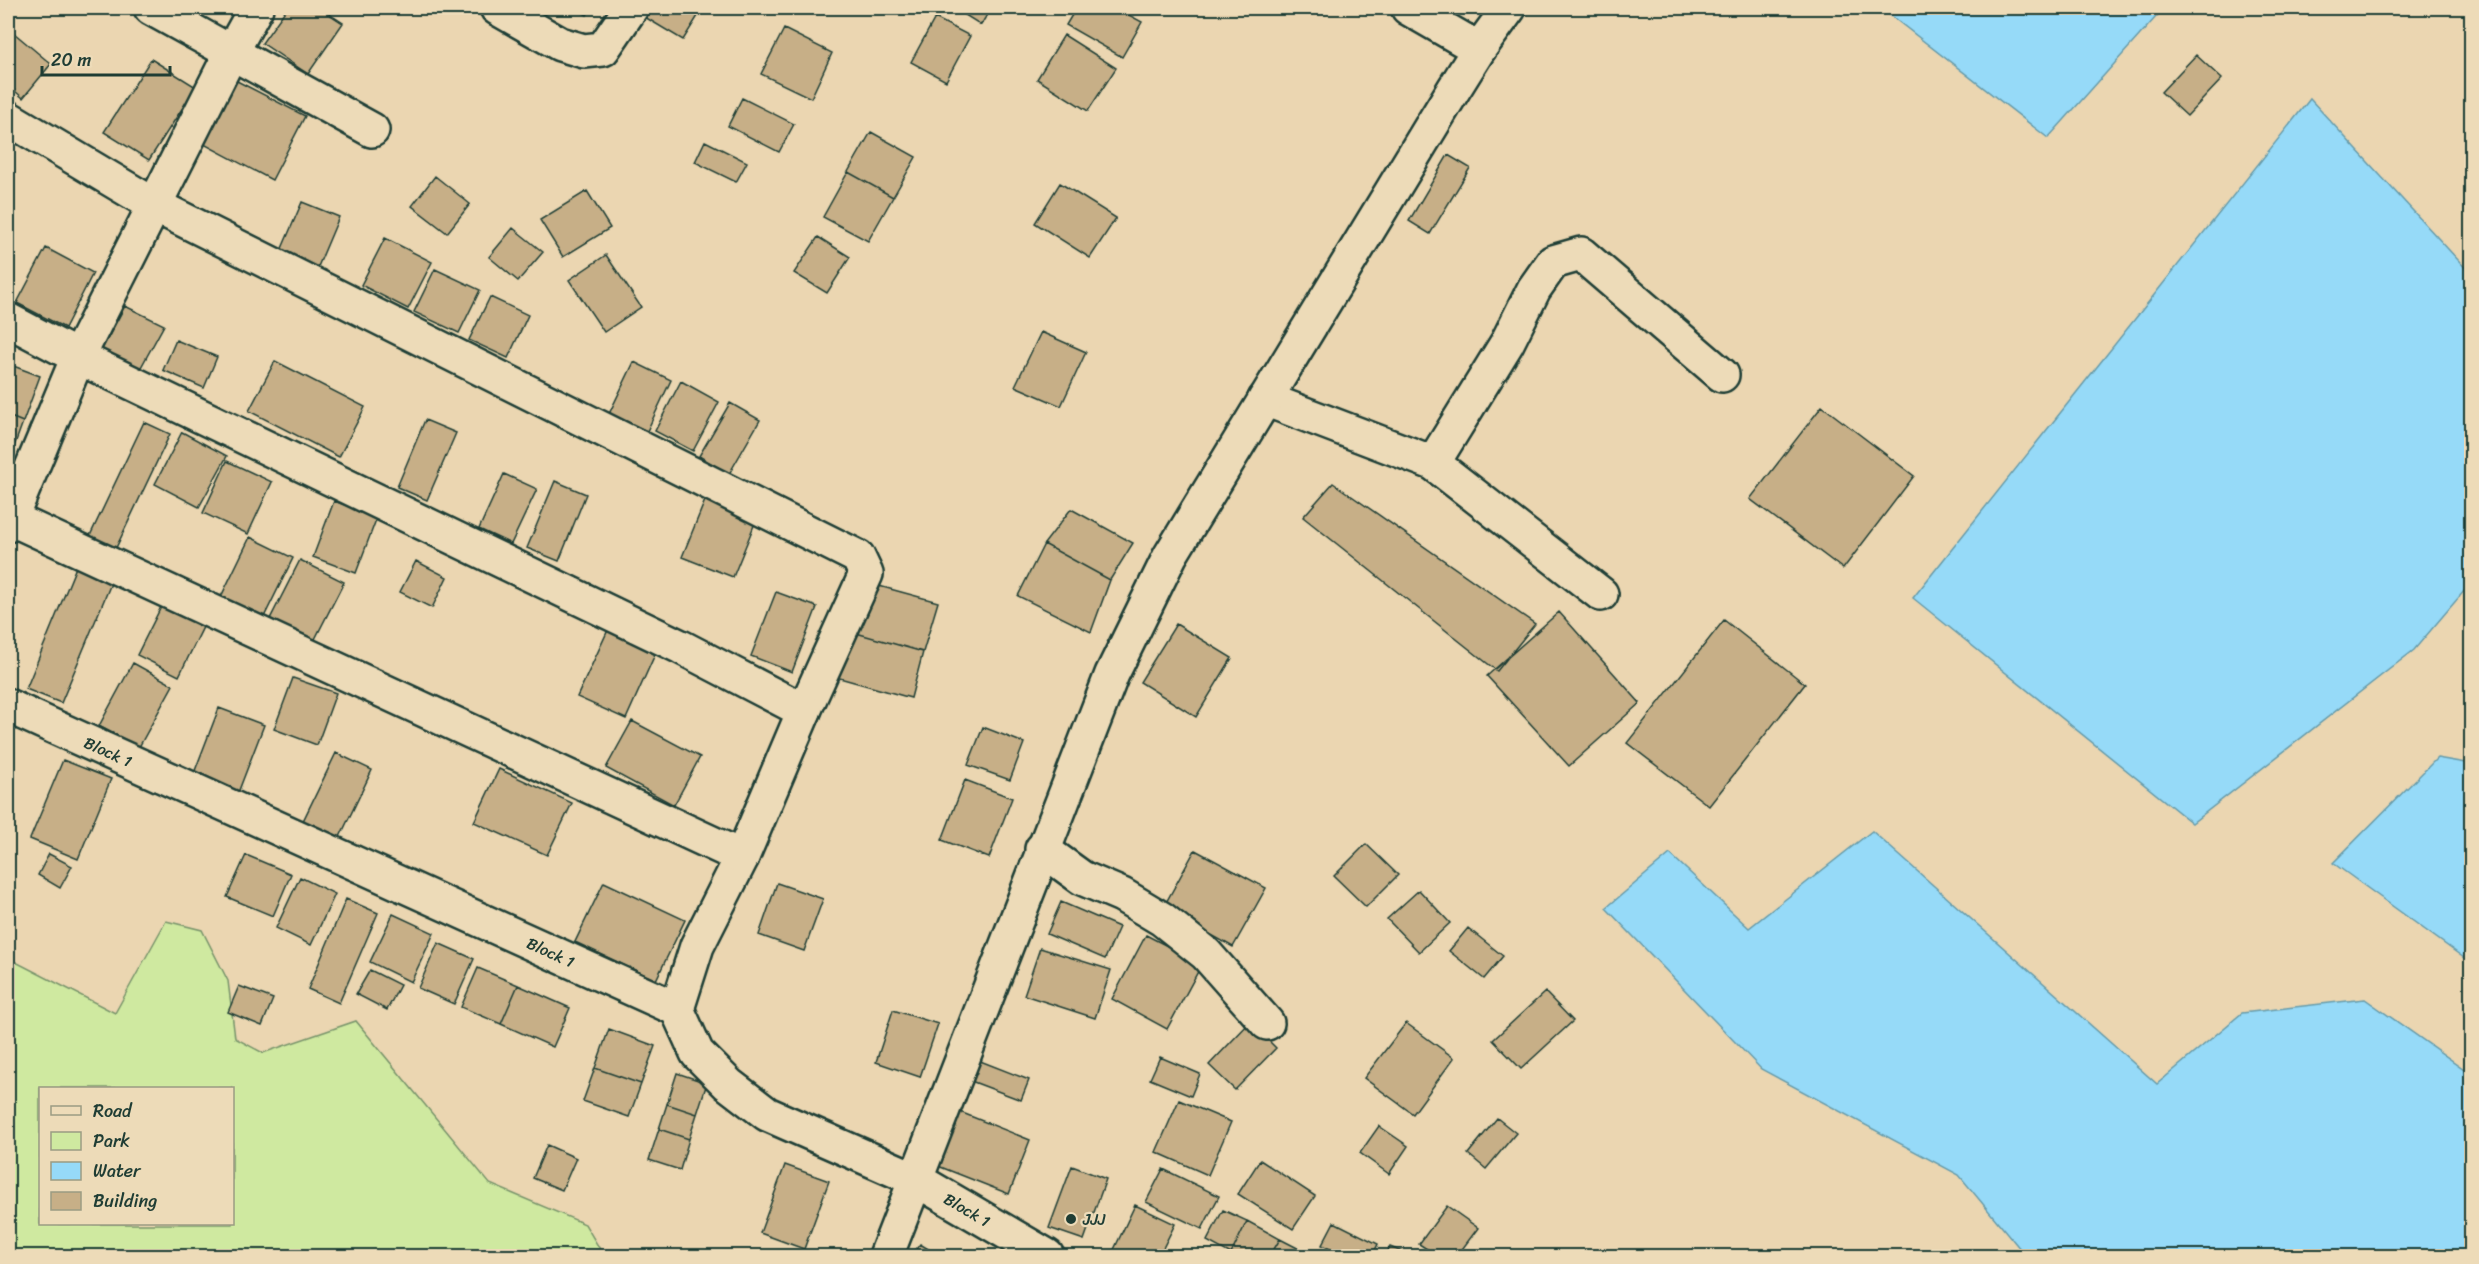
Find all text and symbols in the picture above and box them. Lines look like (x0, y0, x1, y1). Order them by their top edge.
scale bar (42, 39, 170, 77)
text: 20 m (51, 44, 91, 76)
street label: Block 1 (79, 728, 137, 775)
street label: Block 1 (522, 928, 580, 976)
legend (39, 1087, 234, 1225)
text: Road (93, 1095, 133, 1127)
text: Park (93, 1125, 130, 1157)
text: Water (93, 1155, 142, 1187)
street label: Block 1 (938, 1184, 996, 1235)
text: Building (93, 1185, 157, 1217)
place label: JJJ (1082, 1205, 1106, 1234)
marker: JJJ (1064, 1212, 1078, 1226)

